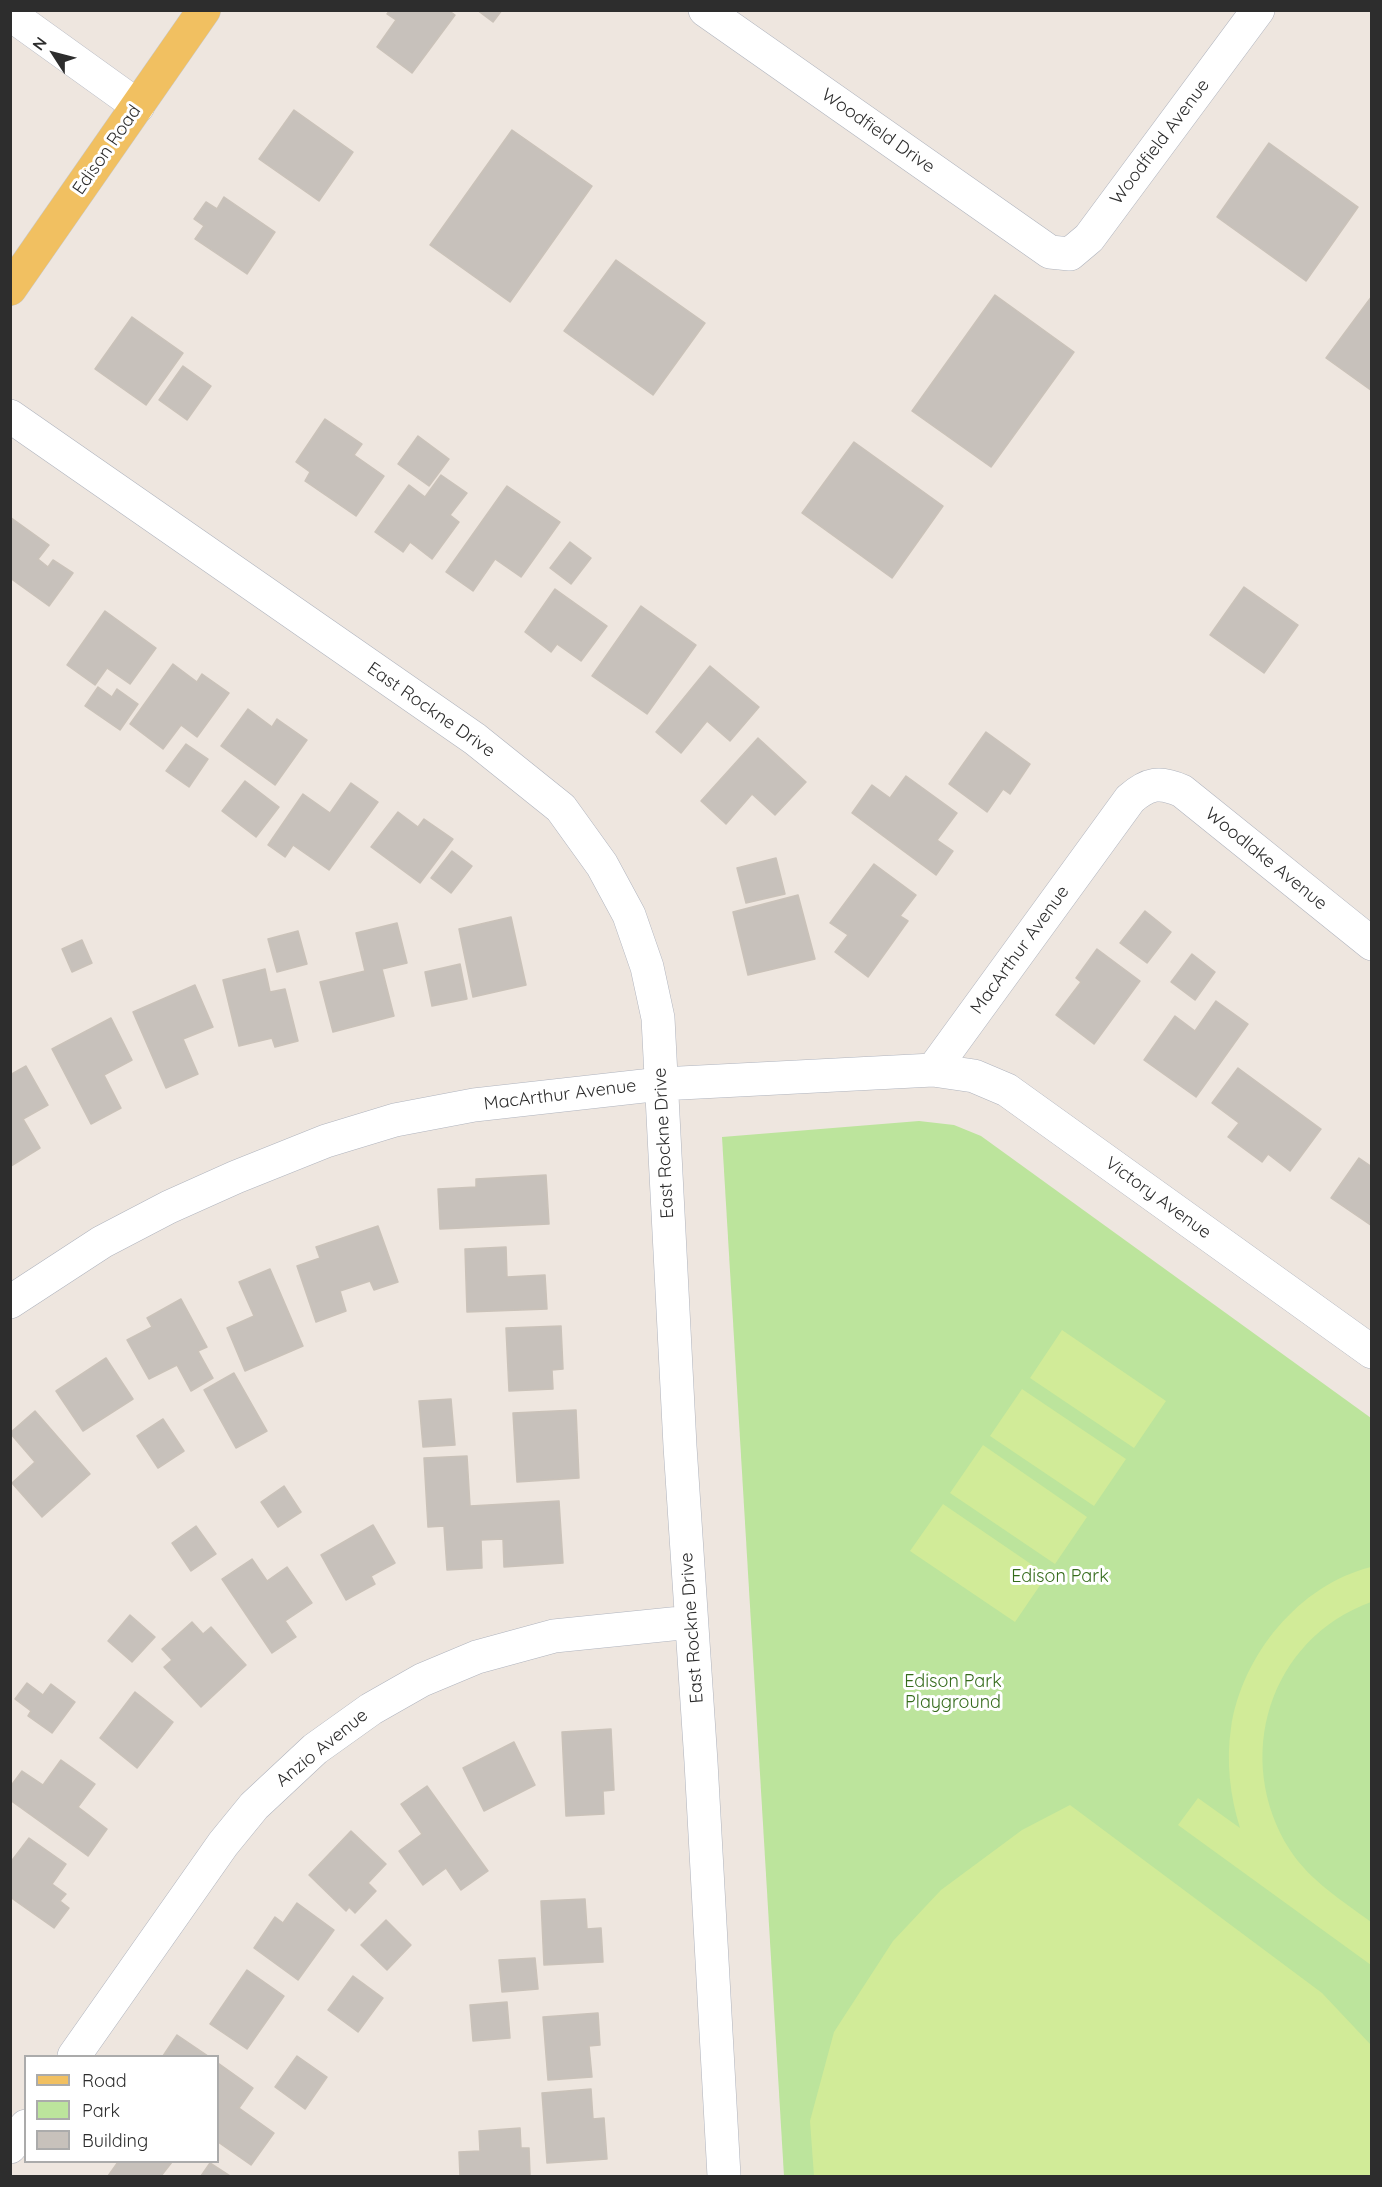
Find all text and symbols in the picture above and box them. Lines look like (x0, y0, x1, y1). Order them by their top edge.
north arrow (24, 24, 84, 84)
text: N (28, 33, 51, 54)
street label: Woodfield Avenue (1106, 75, 1214, 209)
street label: Woodfield Drive (817, 84, 939, 178)
street label: Edison Road (68, 101, 146, 199)
street label: East Rockne Drive (363, 658, 499, 762)
street label: Woodlake Avenue (1201, 803, 1331, 915)
street label: MacArthur Avenue (966, 881, 1074, 1019)
street label: East Rockne Drive (649, 1067, 679, 1219)
street label: MacArthur Avenue (482, 1075, 638, 1115)
street label: Victory Avenue (1101, 1152, 1215, 1244)
street label: East Rockne Drive (676, 1552, 708, 1704)
park label: Edison Park (1011, 1566, 1109, 1588)
park label: Edison Park Playground (904, 1671, 1002, 1714)
street label: Anzio Avenue (272, 1704, 372, 1792)
legend (24, 2055, 219, 2163)
text: Road (82, 2069, 127, 2092)
text: Park (82, 2099, 120, 2122)
text: Building (82, 2129, 148, 2152)

